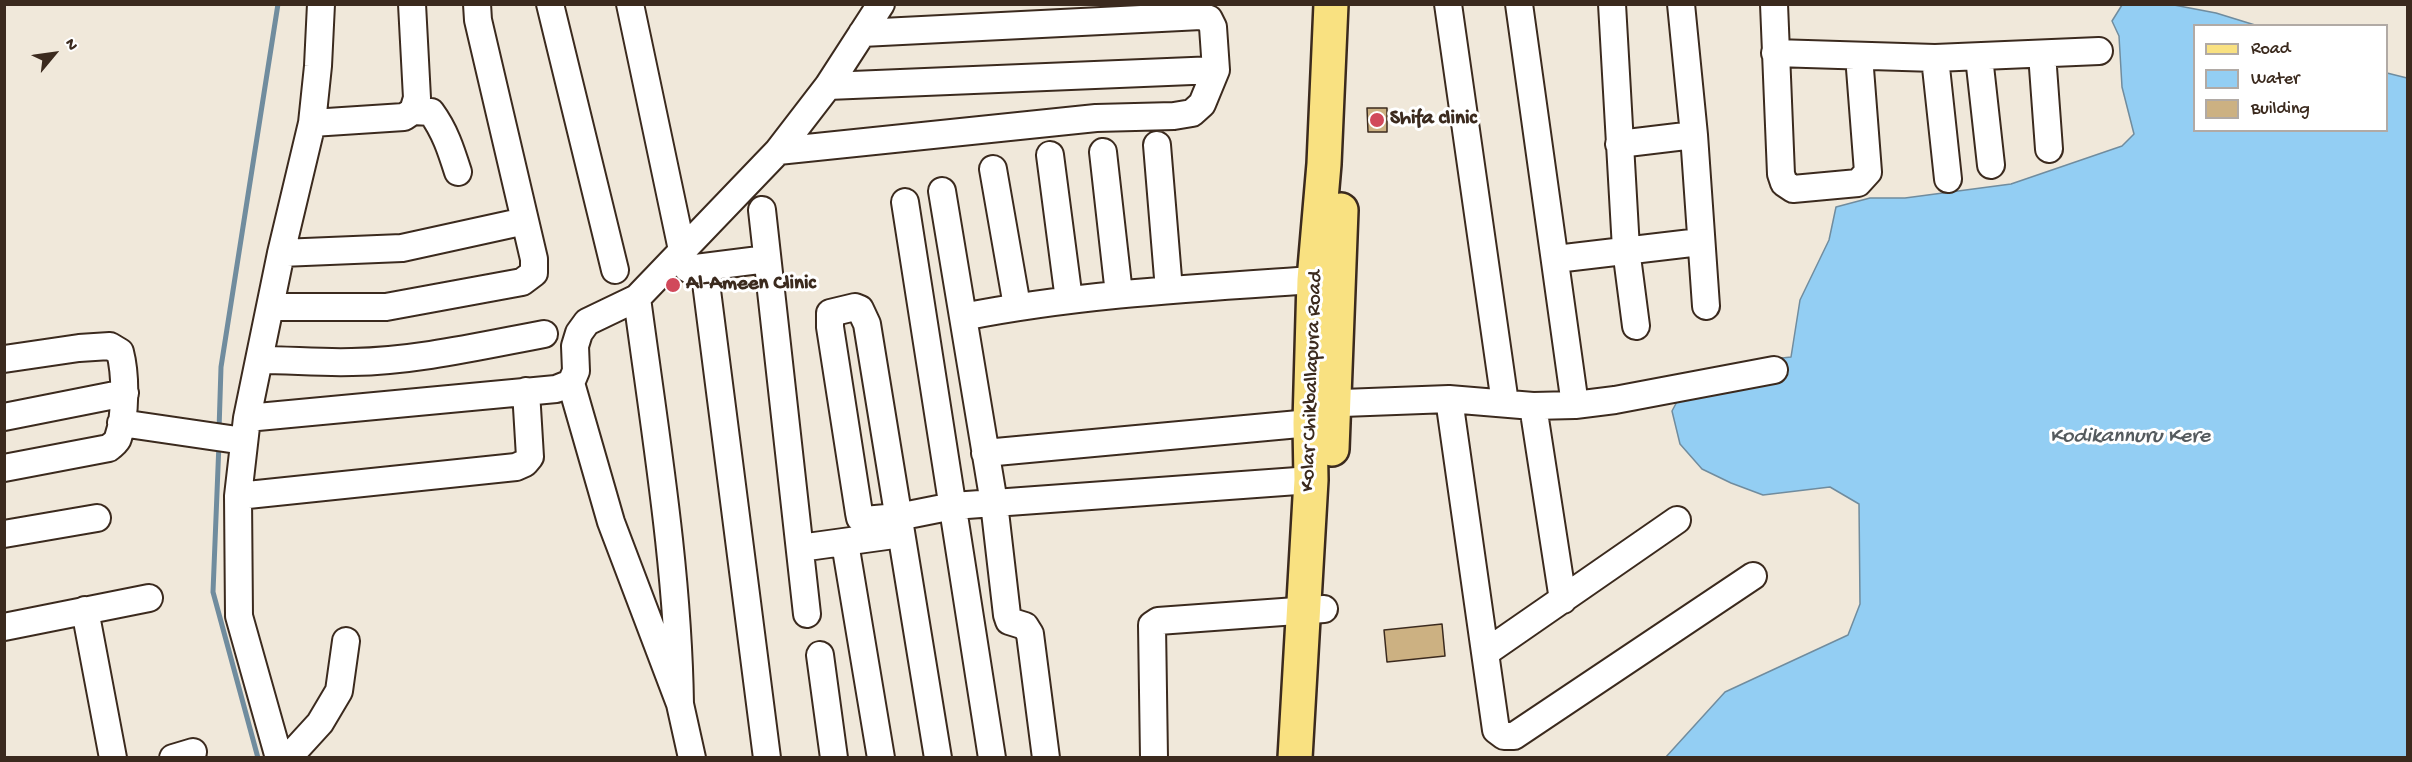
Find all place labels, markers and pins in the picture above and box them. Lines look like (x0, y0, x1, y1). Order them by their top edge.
place label: Shifa clinic (1390, 107, 1477, 133)
marker: Shifa clinic (1368, 111, 1386, 129)
place label: Al-Ameen Clinic (686, 272, 816, 298)
marker: Al-Ameen Clinic (664, 276, 682, 294)

